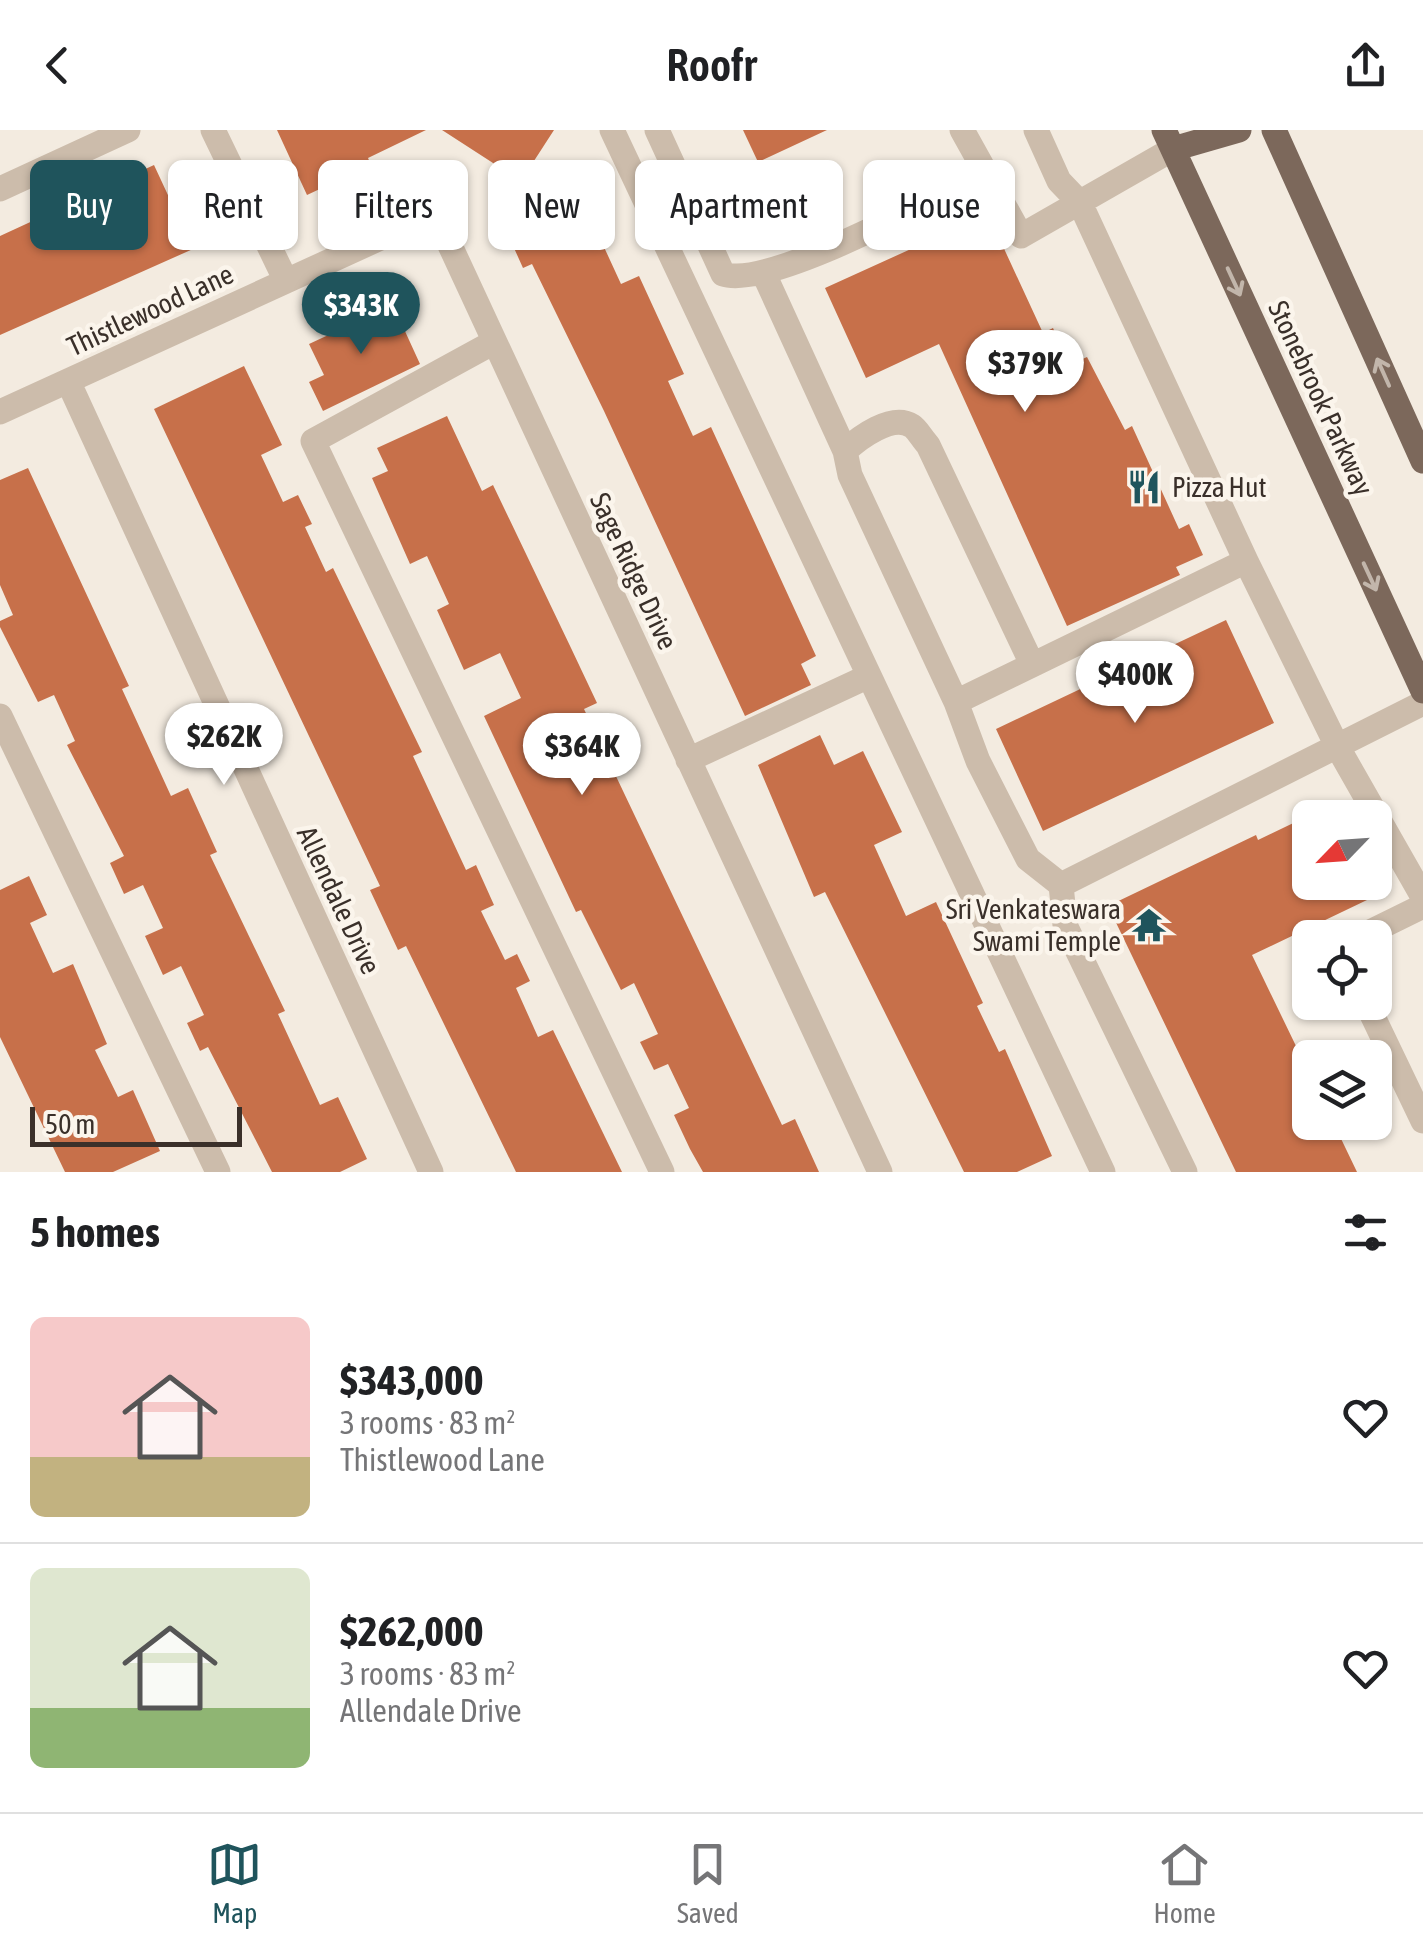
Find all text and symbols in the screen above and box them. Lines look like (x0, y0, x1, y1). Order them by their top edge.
icon: back (30, 38, 85, 93)
icon: share (1338, 38, 1393, 93)
text: Roofr (666, 39, 757, 91)
chip: Buy (30, 160, 148, 250)
chip: Rent (168, 160, 298, 250)
chip: Filters (318, 160, 468, 250)
chip: New (488, 160, 615, 250)
chip: Apartment (635, 160, 843, 250)
chip: House (863, 160, 1015, 250)
street label: Thistlewood Lane (62, 258, 238, 362)
one-way arrow (1226, 266, 1244, 297)
pin: $343K (291, 272, 431, 357)
text: $343K (324, 286, 398, 323)
street label: Stonebrook Parkway (1262, 296, 1380, 500)
pin: $379K (955, 330, 1095, 415)
text: $379K (988, 344, 1062, 381)
one-way arrow (1373, 357, 1391, 388)
restaurant icon: Pizza Hut (1125, 468, 1163, 506)
place label: Pizza Hut (1172, 471, 1266, 503)
street label: Sage Ridge Drive (584, 488, 684, 654)
one-way arrow (1362, 561, 1381, 591)
pin: $400K (1065, 641, 1205, 726)
text: $400K (1098, 655, 1172, 692)
pin: $262K (154, 703, 294, 788)
pin: $364K (512, 713, 652, 798)
text: $262K (187, 717, 261, 754)
text: $364K (545, 727, 619, 764)
north arrow (1292, 800, 1392, 900)
map controls (1292, 800, 1392, 1140)
street label: Allendale Drive (291, 821, 387, 979)
place label: Sri Venkateswara Swami Temple (946, 893, 1121, 957)
temple icon: Sri Venkateswara Swami Temple (1130, 906, 1168, 944)
button: locate (1292, 920, 1392, 1020)
button: layers (1292, 1040, 1392, 1140)
scale bar (30, 1102, 242, 1146)
text: 50 m (45, 1108, 95, 1140)
icon: filters (1338, 1205, 1393, 1260)
text: 5 homes (30, 1208, 160, 1256)
text: $343,000 (340, 1356, 484, 1404)
icon: home (110, 1357, 230, 1477)
icon: heart (1338, 1390, 1393, 1445)
text: 3 rooms · 83 m² (340, 1404, 515, 1441)
text: Thistlewood Lane (340, 1441, 545, 1478)
text: $262,000 (340, 1607, 484, 1655)
icon: home (110, 1608, 230, 1728)
icon: heart (1338, 1641, 1393, 1696)
text: 3 rooms · 83 m² (340, 1655, 515, 1692)
text: Allendale Drive (340, 1692, 522, 1729)
tab: Map (207, 1837, 262, 1929)
tab: Saved (677, 1837, 739, 1929)
tab: Home (1153, 1837, 1216, 1929)

